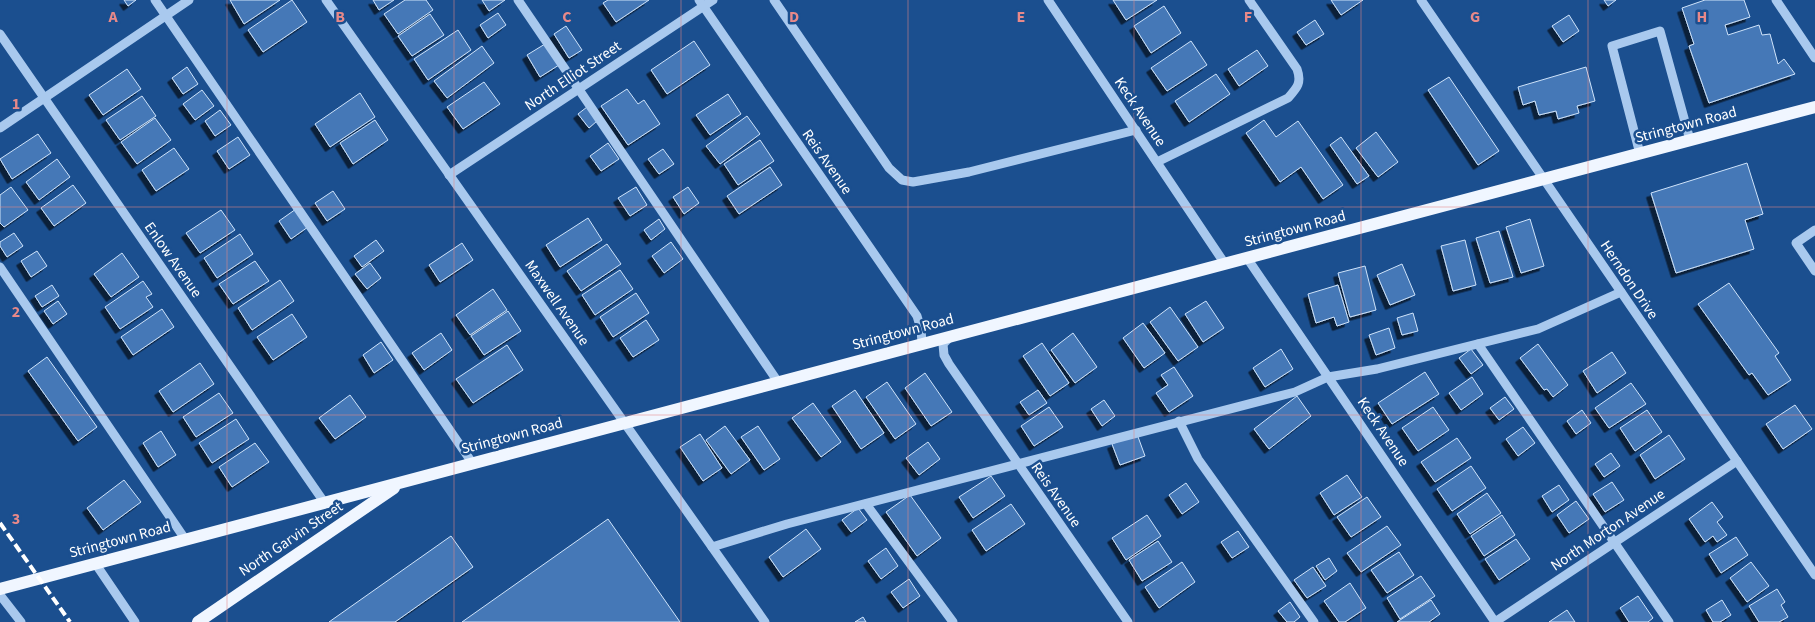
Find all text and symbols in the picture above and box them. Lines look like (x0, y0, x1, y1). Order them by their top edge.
text: A (107, 6, 118, 28)
text: B (335, 6, 345, 28)
text: C (562, 6, 572, 28)
text: D (789, 6, 799, 28)
text: E (1017, 6, 1025, 28)
text: F (1244, 6, 1252, 28)
text: G (1470, 6, 1480, 28)
text: H (1697, 6, 1707, 28)
street label: North Elliot Street (521, 36, 625, 116)
street label: Keck Avenue (1109, 73, 1171, 151)
text: 1 (12, 93, 20, 115)
street label: Stringtown Road (1633, 101, 1739, 149)
street label: Reis Avenue (797, 125, 857, 199)
street label: Stringtown Road (1242, 205, 1348, 253)
street label: Enlow Avenue (139, 218, 207, 302)
street label: Herndon Drive (1595, 236, 1663, 324)
street label: Maxwell Avenue (520, 256, 594, 350)
text: 2 (12, 301, 20, 323)
street label: Stringtown Road (850, 308, 956, 356)
street label: Keck Avenue (1352, 393, 1414, 471)
street label: Stringtown Road (459, 412, 565, 460)
street label: Reis Avenue (1026, 458, 1086, 532)
street label: North Morton Avenue (1547, 484, 1669, 576)
street label: North Garvin Street (235, 496, 347, 582)
text: 3 (12, 508, 20, 530)
street label: Stringtown Road (67, 516, 173, 564)

